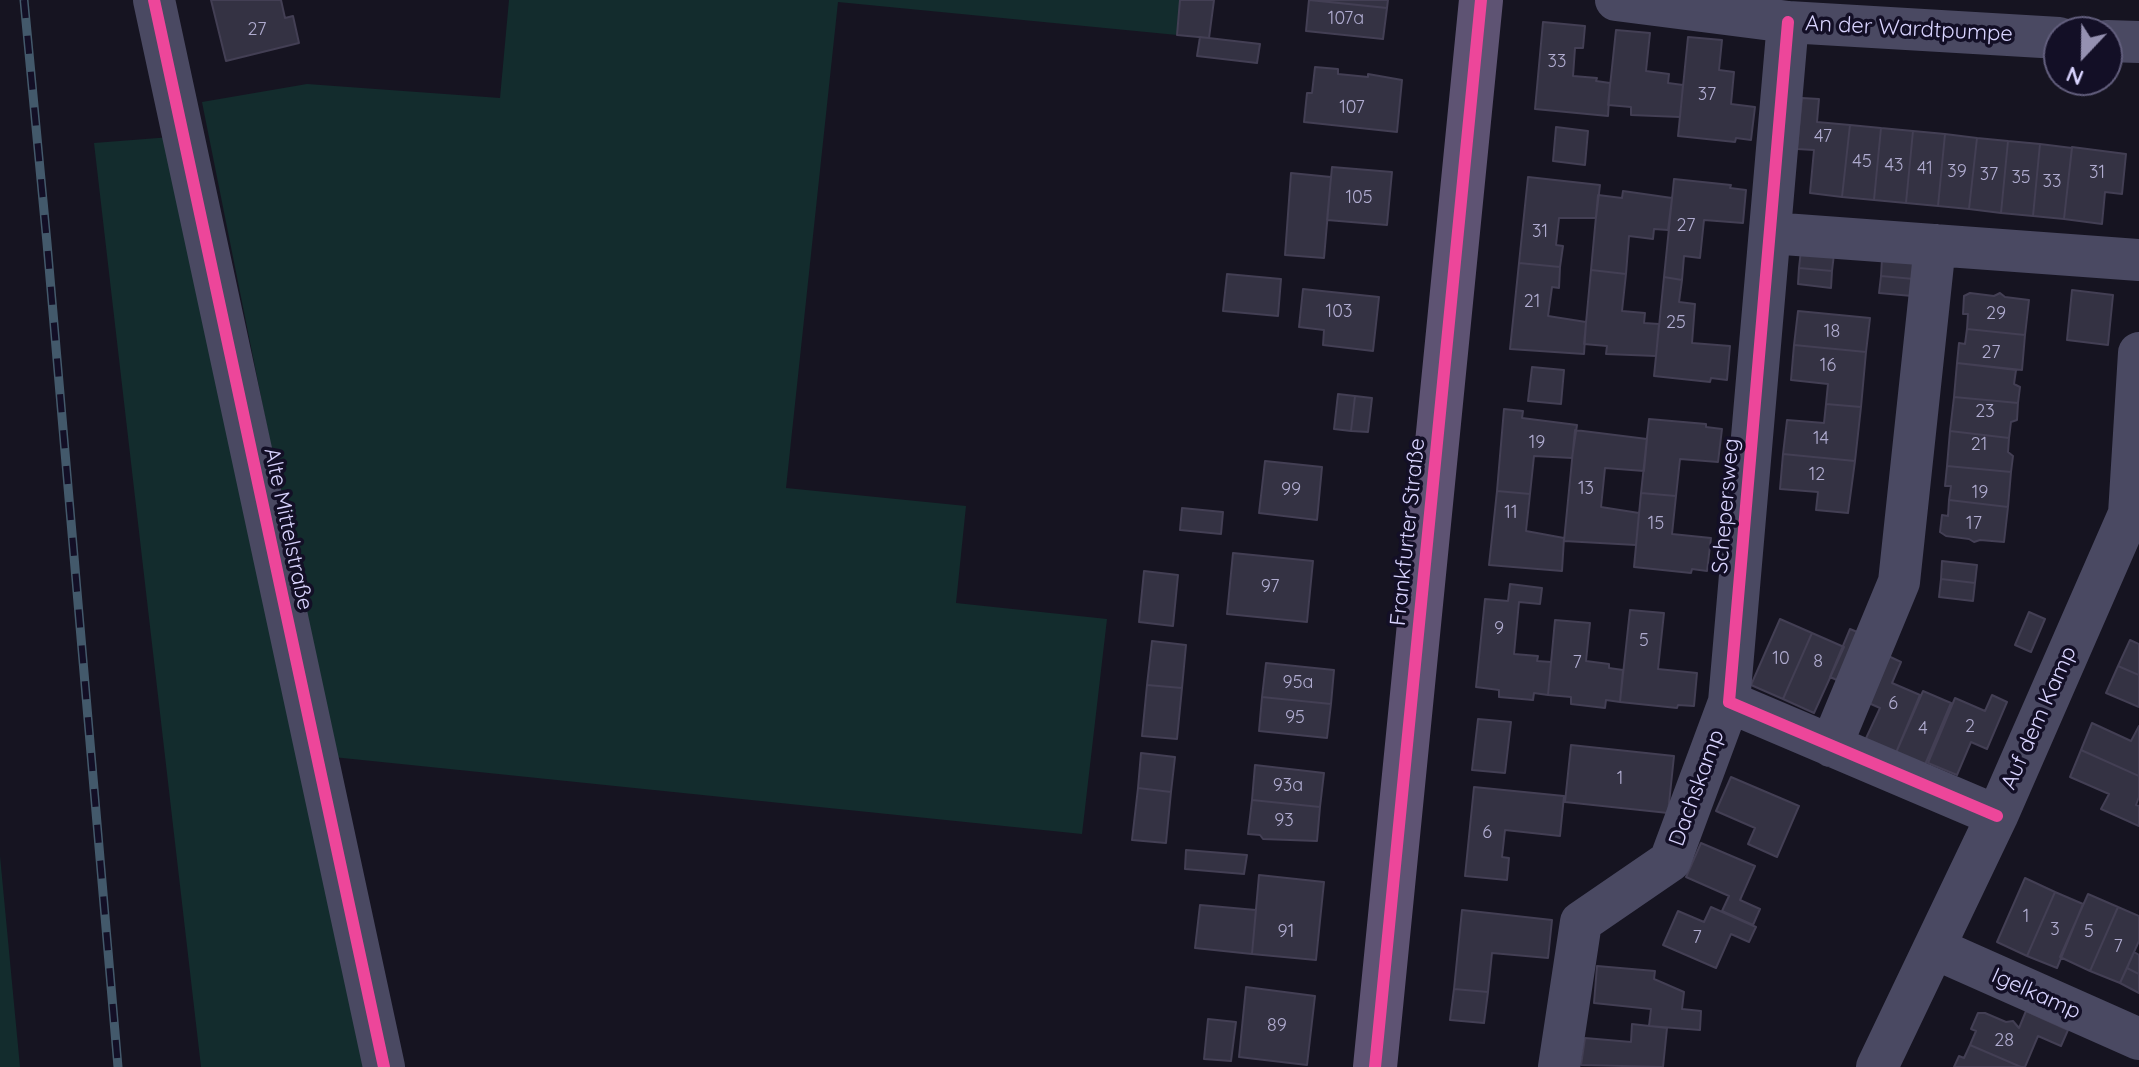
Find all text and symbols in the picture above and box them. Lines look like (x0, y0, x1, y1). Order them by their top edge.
house number: 107a (1328, 8, 1364, 30)
street label: An der Wardtpumpe (1804, 10, 2014, 48)
north arrow (2043, 16, 2123, 96)
house number: 27 (248, 19, 266, 41)
house number: 33 (1548, 51, 1566, 73)
text: N (2062, 60, 2088, 92)
house number: 37 (1698, 84, 1716, 106)
house number: 107 (1339, 97, 1365, 119)
house number: 47 (1814, 126, 1832, 148)
house number: 45 (1852, 151, 1872, 173)
house number: 43 (1885, 155, 1903, 177)
house number: 41 (1917, 158, 1933, 180)
house number: 39 (1947, 161, 1967, 183)
house number: 31 (2089, 162, 2105, 184)
house number: 37 (1980, 164, 1998, 186)
house number: 35 (2011, 167, 2031, 189)
house number: 33 (2043, 171, 2061, 193)
house number: 105 (1345, 187, 1373, 209)
house number: 27 (1677, 215, 1695, 237)
house number: 31 (1532, 221, 1548, 243)
house number: 21 (1524, 291, 1540, 313)
house number: 103 (1326, 301, 1352, 323)
house number: 29 (1986, 303, 2006, 325)
house number: 25 (1666, 312, 1686, 334)
house number: 18 (1824, 321, 1840, 343)
house number: 27 (1982, 342, 2000, 364)
house number: 16 (1820, 355, 1836, 377)
house number: 23 (1975, 401, 1995, 423)
house number: 14 (1813, 428, 1829, 450)
house number: 19 (1529, 432, 1545, 454)
house number: 21 (1971, 434, 1987, 456)
street label: Frankfurter Straße (1385, 437, 1431, 627)
street label: Schepersweg (1707, 437, 1745, 575)
street label: Alte Mittelstraße (258, 445, 318, 613)
house number: 12 (1809, 464, 1825, 486)
house number: 13 (1578, 478, 1594, 500)
house number: 99 (1281, 479, 1301, 501)
house number: 19 (1972, 482, 1988, 504)
house number: 11 (1504, 502, 1518, 524)
house number: 15 (1648, 513, 1664, 535)
house number: 17 (1966, 513, 1982, 535)
house number: 97 (1261, 576, 1279, 598)
house number: 9 (1494, 618, 1504, 640)
house number: 5 (1639, 630, 1649, 652)
street label: Auf dem Kamp (1996, 642, 2082, 794)
house number: 10 (1772, 648, 1790, 670)
house number: 8 (1813, 651, 1823, 673)
house number: 7 (1572, 652, 1582, 674)
house number: 95a (1283, 672, 1313, 694)
house number: 6 (1888, 693, 1898, 715)
house number: 95 (1285, 707, 1305, 729)
house number: 2 (1965, 716, 1975, 738)
house number: 4 (1918, 718, 1928, 740)
street label: Dachskamp (1664, 726, 1730, 850)
house number: 1 (1617, 768, 1623, 790)
house number: 93a (1273, 775, 1303, 797)
house number: 93 (1274, 810, 1294, 832)
house number: 6 (1482, 822, 1492, 844)
house number: 1 (2023, 906, 2029, 928)
house number: 3 (2050, 919, 2060, 941)
house number: 91 (1278, 921, 1294, 943)
house number: 5 (2084, 921, 2094, 943)
house number: 7 (1692, 927, 1702, 949)
house number: 7 (2113, 936, 2123, 958)
street label: Igelkamp (1987, 963, 2085, 1025)
house number: 89 (1267, 1015, 1287, 1037)
house number: 28 (1994, 1030, 2014, 1052)

